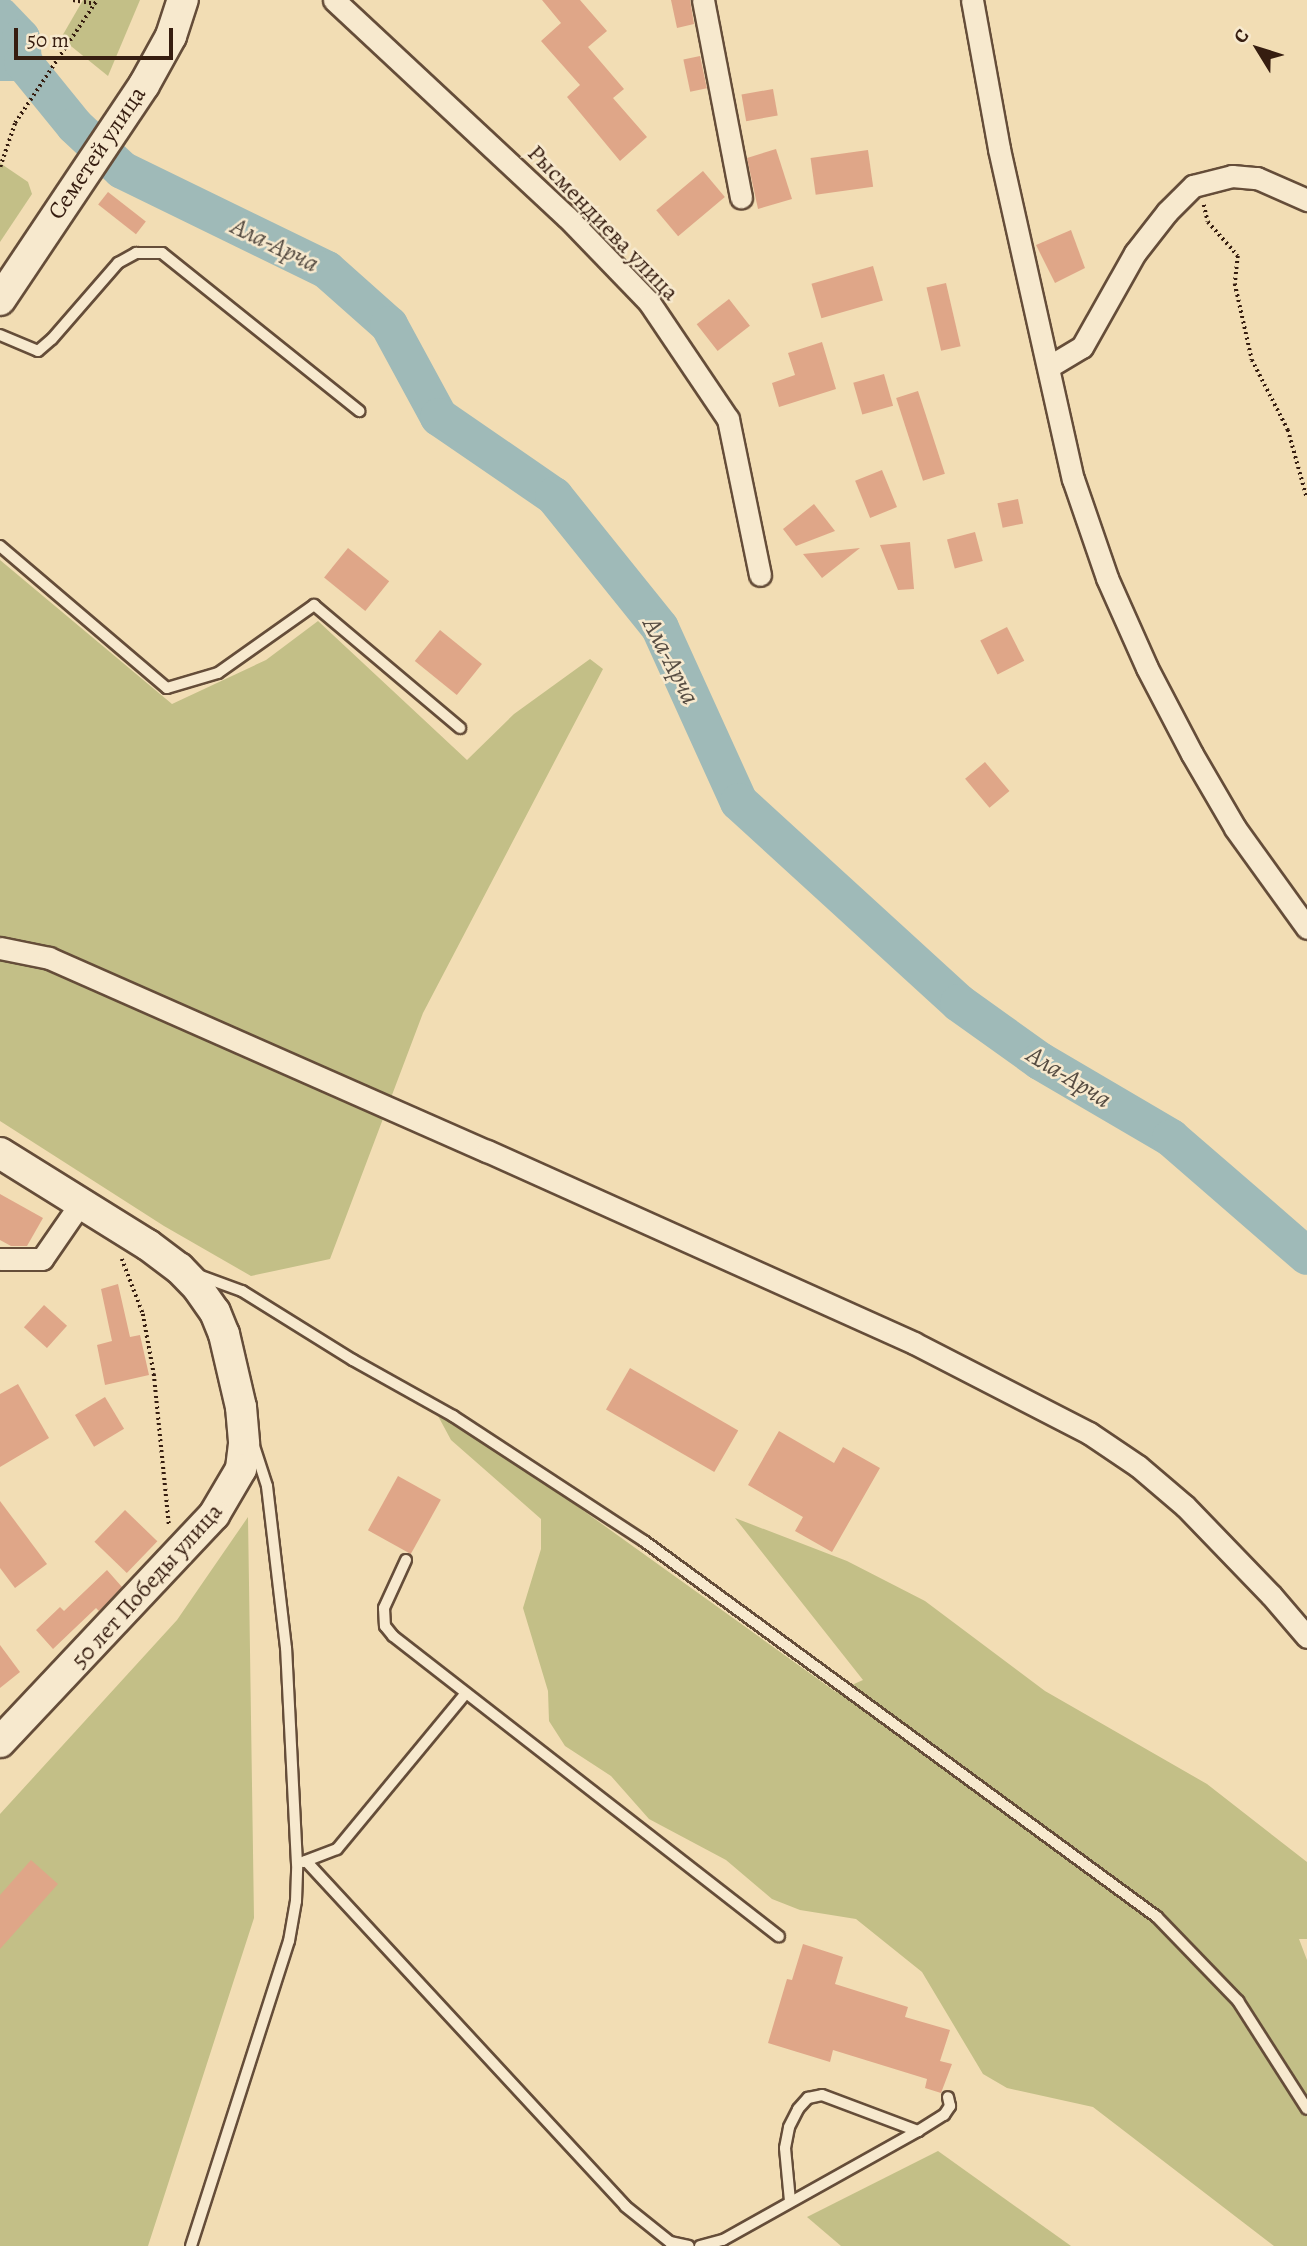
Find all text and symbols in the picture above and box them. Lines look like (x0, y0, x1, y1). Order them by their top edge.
scale bar (18, 14, 177, 58)
north arrow (1223, 14, 1293, 84)
text: С (1228, 23, 1255, 49)
text: 50 m (27, 26, 69, 54)
street label: Семетей улица (42, 81, 152, 225)
street label: Рысмендиева улица (521, 139, 685, 307)
water label: Ала-Арча (226, 210, 324, 280)
water label: Ала-Арча (636, 612, 706, 710)
water label: Ала-Арча (1021, 1039, 1117, 1115)
street label: 50 лет Победы улица (65, 1498, 229, 1674)

